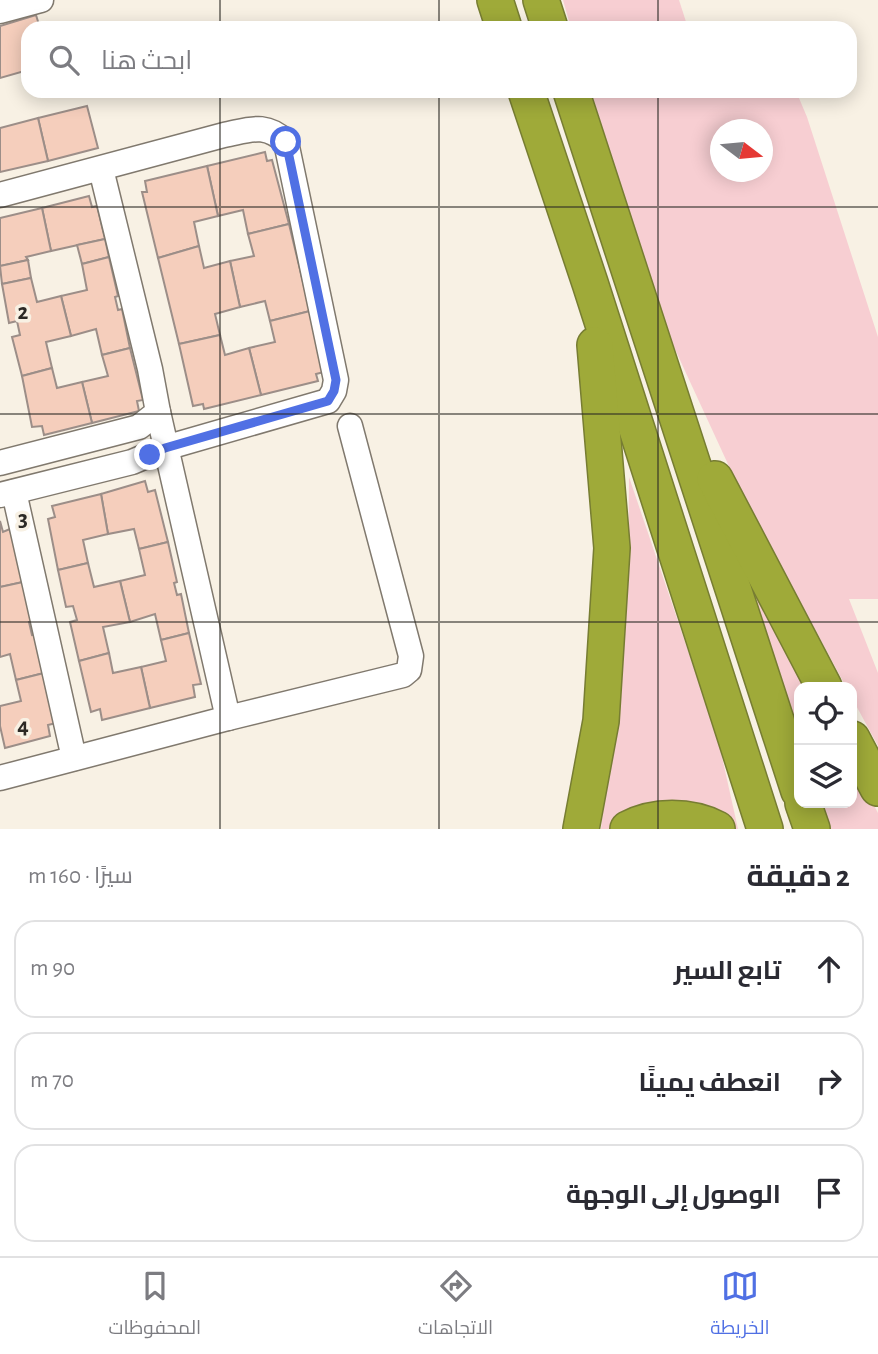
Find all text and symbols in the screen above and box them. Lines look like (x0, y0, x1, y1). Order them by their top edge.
search box (21, 21, 857, 98)
icon: search (45, 41, 83, 79)
text: ابحث هنا (101, 48, 192, 74)
north arrow (710, 119, 773, 182)
route start (270, 126, 301, 157)
text: 2 (18, 301, 29, 324)
route end (134, 439, 165, 470)
text: 3 (18, 508, 28, 531)
map controls (794, 682, 857, 808)
button: locate (794, 682, 857, 745)
text: 4 (17, 715, 29, 738)
button: layers (794, 745, 857, 808)
text: 2 دقيقة (747, 862, 850, 892)
text: سيرًا · 160 m (28, 865, 133, 888)
icon: ahead (810, 950, 848, 988)
text: 90 m (30, 957, 75, 980)
text: تابع السير (674, 958, 781, 984)
icon: right (810, 1062, 848, 1100)
text: 70 m (30, 1069, 74, 1092)
text: انعطف يمينًا (638, 1070, 781, 1096)
icon: arrive (810, 1174, 848, 1212)
text: الوصول إلى الوجهة (566, 1182, 781, 1208)
tab: المحفوظات (109, 1267, 201, 1345)
tab: الاتجاهات (418, 1267, 493, 1345)
tab: الخريطة (710, 1267, 770, 1345)

